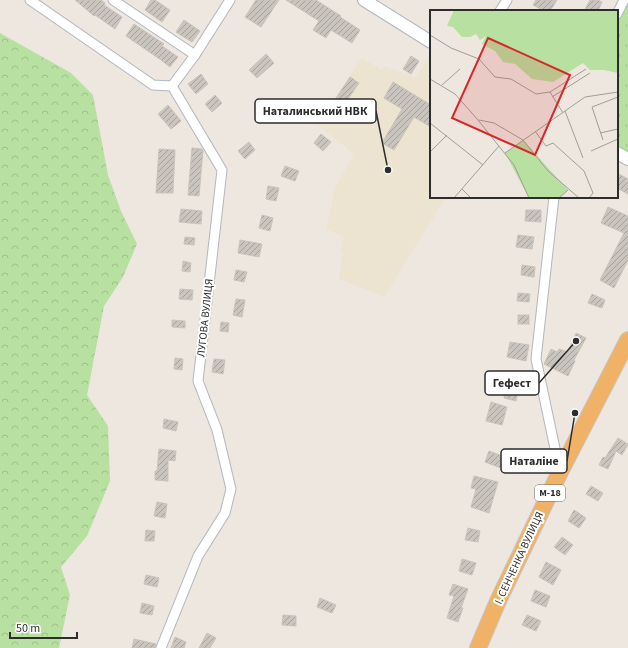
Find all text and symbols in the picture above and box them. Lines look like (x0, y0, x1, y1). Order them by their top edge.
inset map (430, 10, 618, 198)
callout: Наталинський НВК (255, 99, 376, 123)
text: Наталинський НВК (263, 103, 368, 120)
street label: ЛУГОВА ВУЛИЦЯ (193, 278, 217, 358)
callout: Гефест (485, 371, 539, 395)
text: Гефест (493, 375, 531, 392)
callout: Наталіне (501, 449, 567, 473)
text: Наталіне (509, 453, 559, 470)
road number: М-18 (535, 485, 565, 501)
street label: І. СЕНЧЕНКА ВУЛИЦЯ (491, 509, 547, 607)
scale bar (10, 614, 77, 640)
text: 50 m (16, 620, 40, 637)

